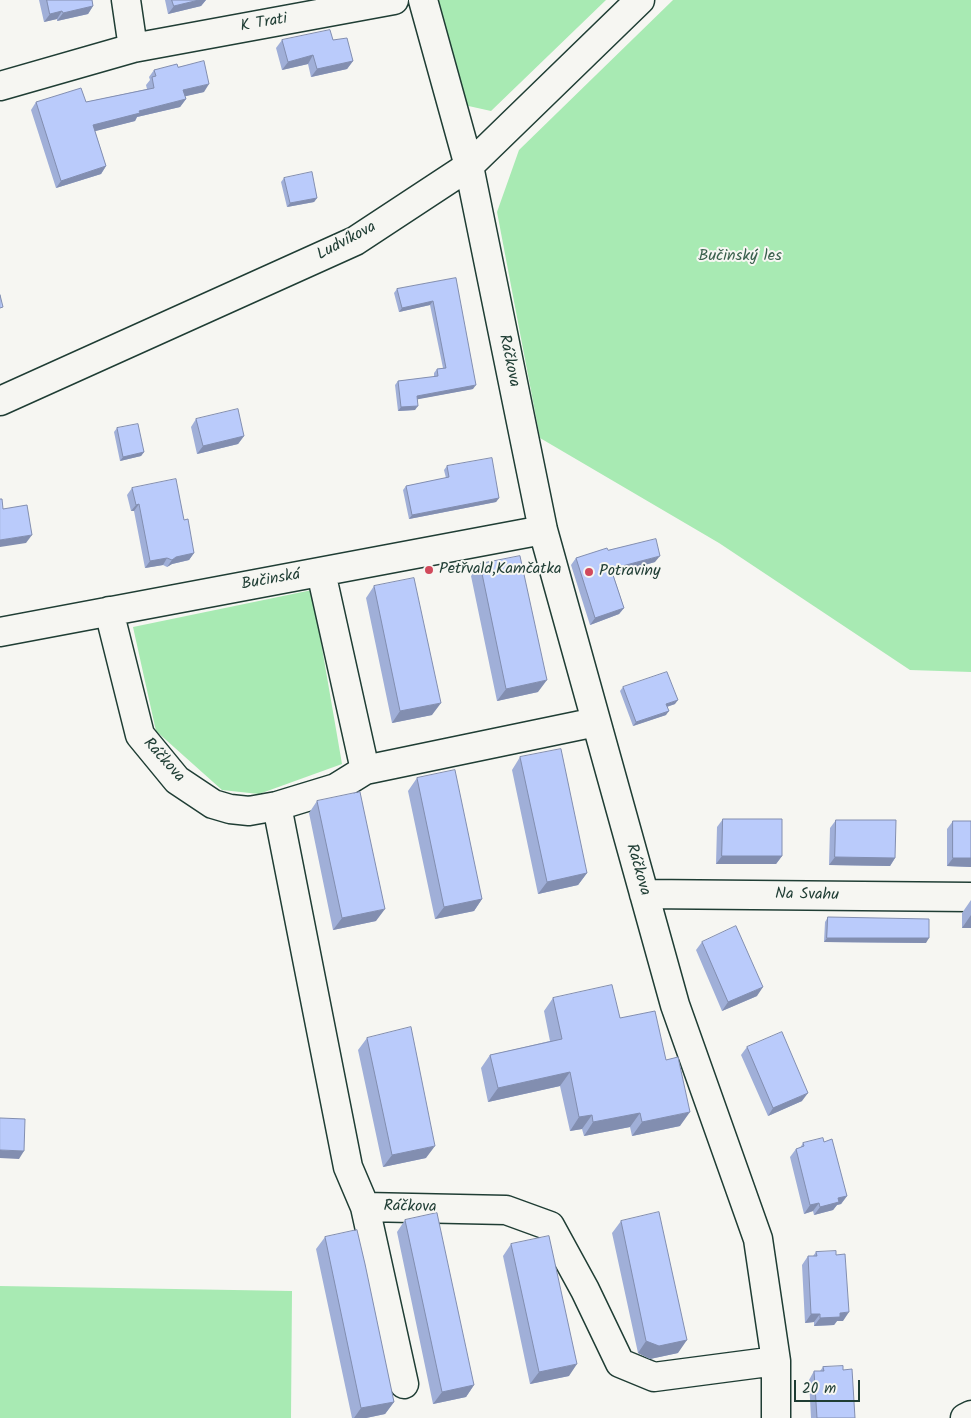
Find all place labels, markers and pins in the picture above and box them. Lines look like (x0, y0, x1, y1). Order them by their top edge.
place label: Petřvald,Kamčatka (439, 560, 562, 580)
place label: Potraviny (599, 562, 661, 582)
marker: Petřvald,Kamčatka (423, 564, 435, 576)
marker: Potraviny (583, 566, 595, 578)

